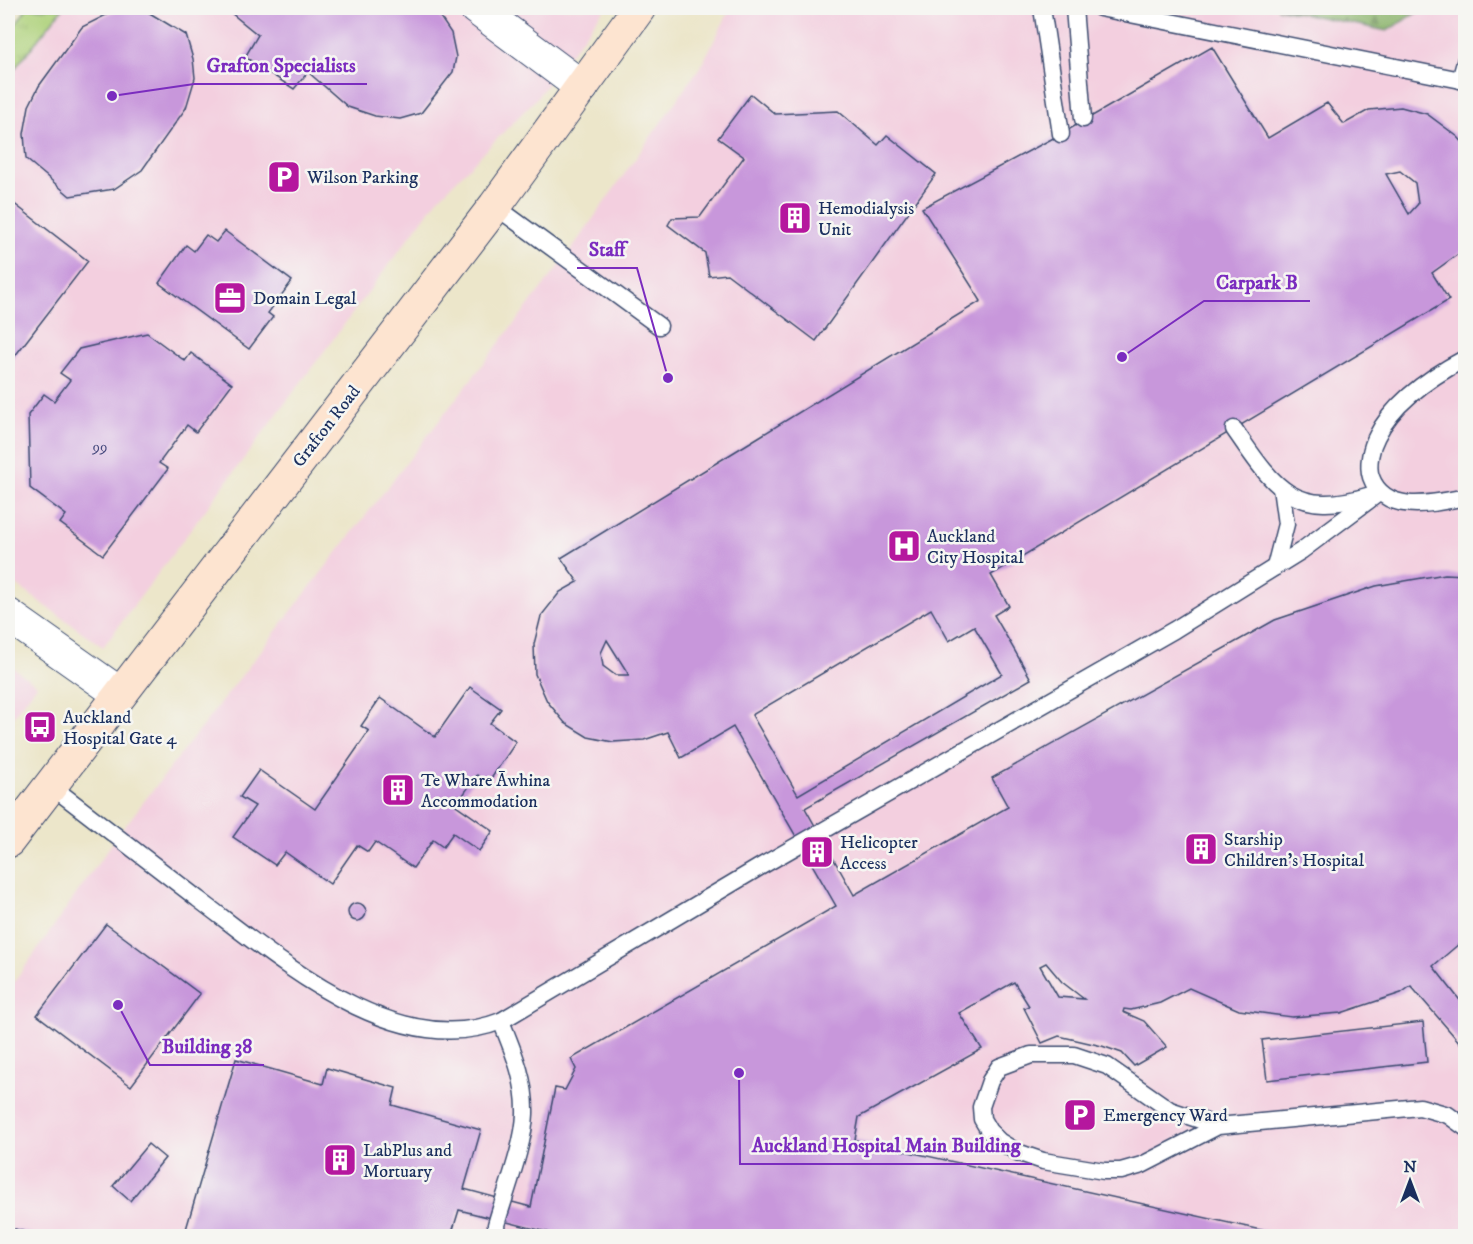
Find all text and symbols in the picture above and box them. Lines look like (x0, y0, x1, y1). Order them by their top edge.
callout: Grafton Specialists (194, 46, 367, 84)
text: Grafton Specialists (206, 54, 356, 79)
parking icon: Wilson Parking (266, 159, 302, 195)
place label: Wilson Parking (306, 167, 418, 189)
place label: Hemodialysis Unit (818, 198, 914, 241)
building icon: Hemodialysis Unit (777, 200, 813, 236)
callout: Staff (577, 230, 637, 268)
text: Staff (589, 238, 629, 263)
callout: Carpark B (1204, 263, 1310, 301)
text: Carpark B (1216, 271, 1298, 296)
office icon: Domain Legal (212, 280, 248, 316)
place label: Domain Legal (253, 288, 357, 310)
street label: Grafton Road (288, 381, 366, 472)
house number: 99 (92, 438, 107, 457)
place label: Auckland City Hospital (927, 526, 1024, 569)
hospital icon: Auckland City Hospital (886, 528, 922, 564)
place label: Auckland Hospital Gate 4 (63, 707, 177, 750)
bus stop icon: Auckland Hospital Gate 4 (22, 709, 58, 745)
place label: Te Whare Āwhina Accommodation (421, 770, 550, 813)
building icon: Te Whare Āwhina Accommodation (380, 772, 416, 808)
place label: Starship Children's Hospital (1224, 829, 1365, 872)
building icon: Starship Children's Hospital (1183, 831, 1219, 867)
place label: Helicopter Access (840, 832, 918, 875)
building icon: Helicopter Access (799, 834, 835, 870)
callout: Building 38 (150, 1027, 264, 1065)
text: Building 38 (162, 1035, 252, 1060)
parking icon: Emergency Ward (1062, 1097, 1098, 1133)
place label: Emergency Ward (1103, 1105, 1228, 1127)
callout: Auckland Hospital Main Building (740, 1126, 1032, 1164)
text: Auckland Hospital Main Building (751, 1134, 1022, 1159)
place label: LabPlus and Mortuary (363, 1140, 452, 1183)
building icon: LabPlus and Mortuary (322, 1142, 358, 1178)
north arrow (1380, 1151, 1440, 1211)
text: N (1403, 1157, 1417, 1177)

